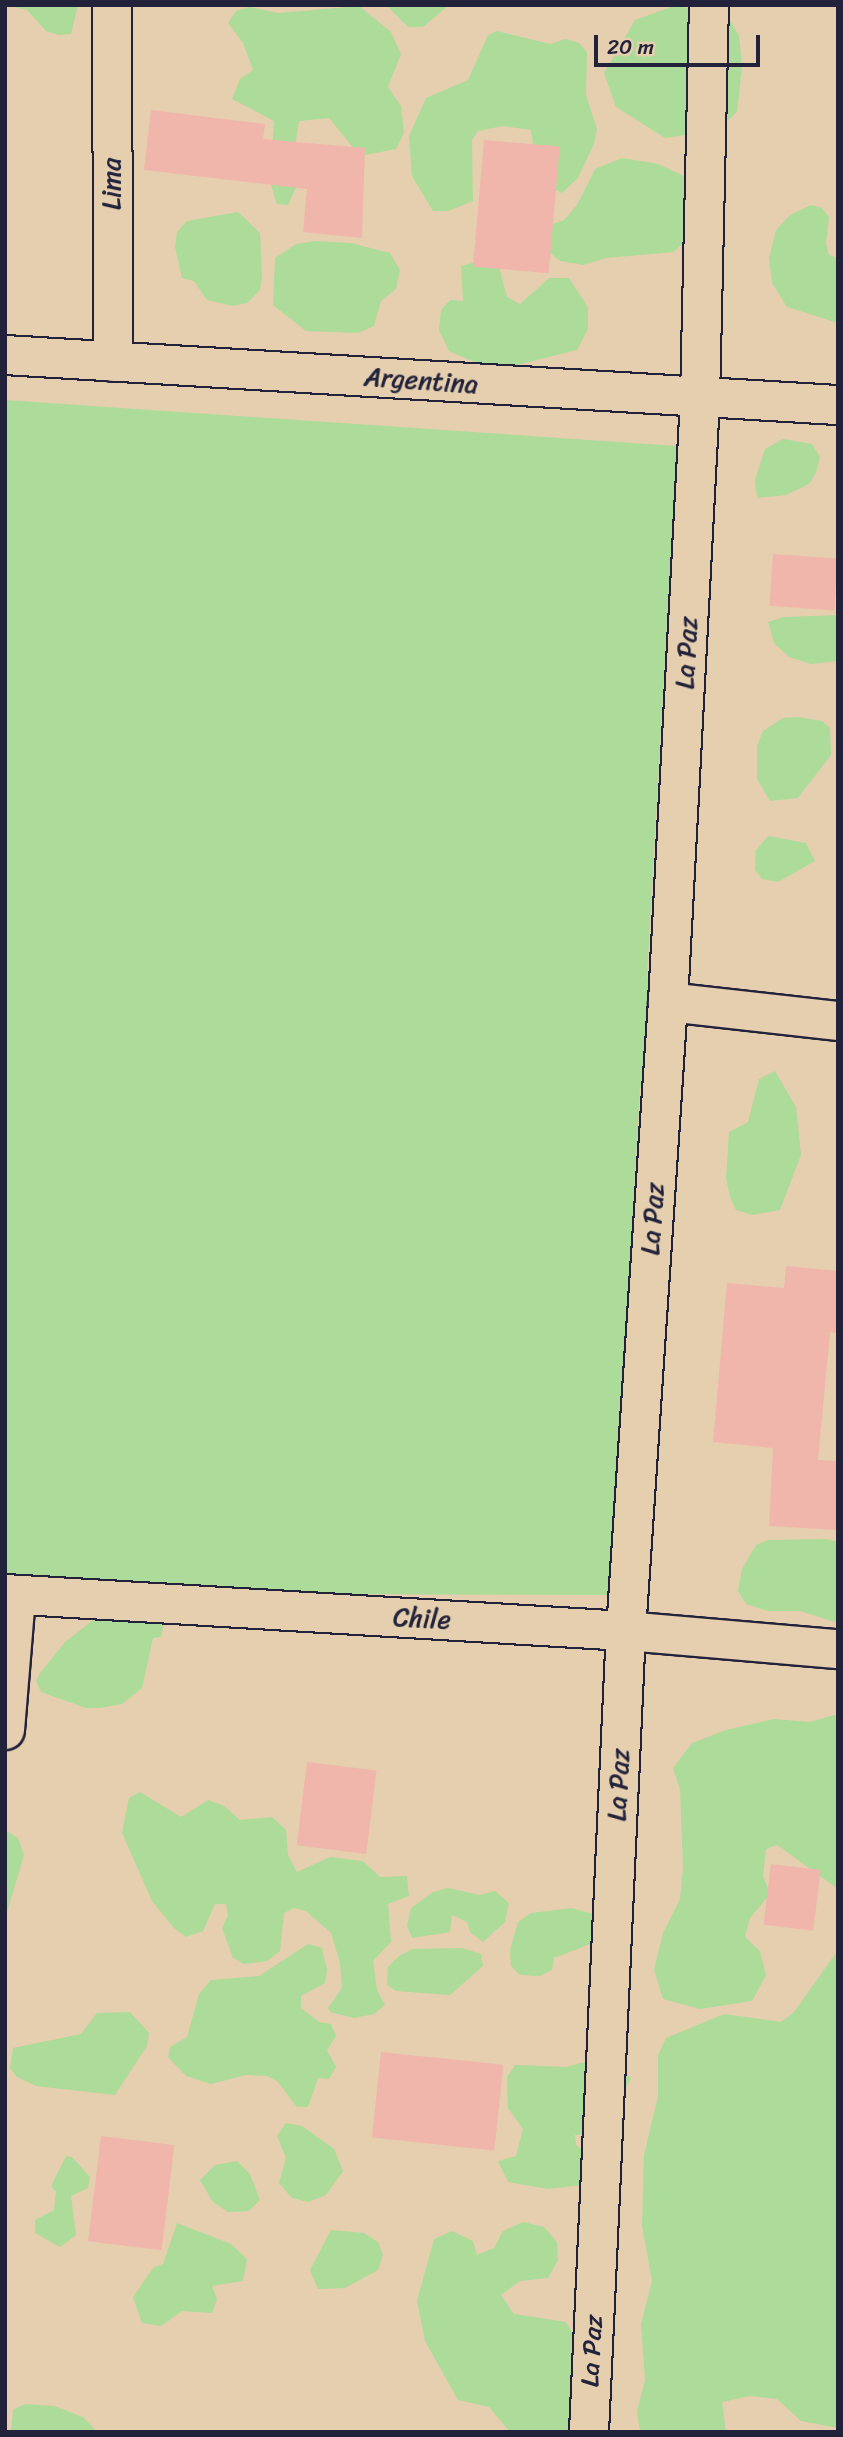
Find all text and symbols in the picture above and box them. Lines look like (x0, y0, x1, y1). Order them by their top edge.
scale bar (598, 21, 764, 65)
text: 20 m (607, 28, 654, 66)
street label: Lima (96, 158, 128, 210)
street label: Argentina (363, 361, 479, 401)
street label: La Paz (670, 616, 704, 690)
street label: La Paz (635, 1181, 671, 1257)
street label: Chile (392, 1602, 452, 1636)
street label: La Paz (602, 1748, 636, 1822)
street label: La Paz (575, 2314, 609, 2388)

